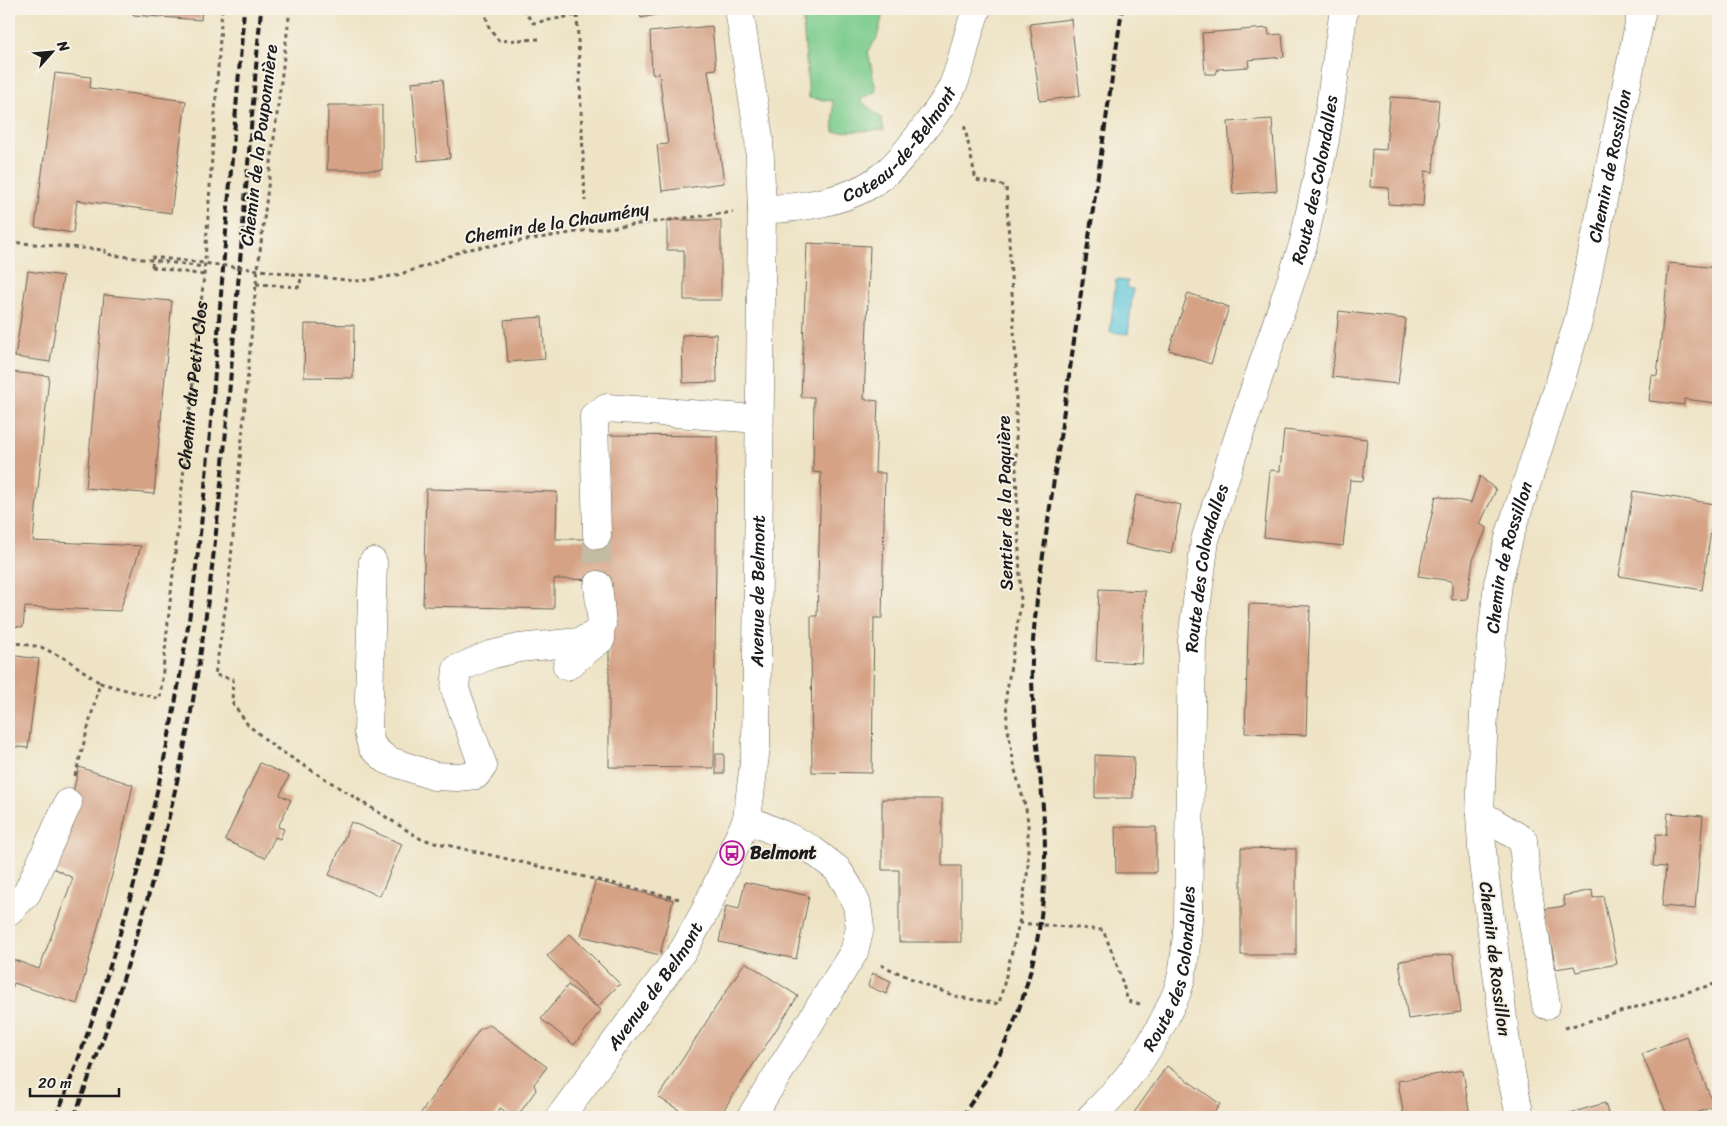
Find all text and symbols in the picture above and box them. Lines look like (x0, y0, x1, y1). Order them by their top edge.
north arrow (28, 28, 78, 78)
text: N (49, 35, 77, 57)
street label: Chemin de la Pouponnière (231, 42, 287, 248)
street label: Coteau-de-Belmont (838, 80, 966, 212)
street label: Chemin de Rossillon (1579, 86, 1641, 246)
street label: Route des Colondalles (1282, 93, 1347, 268)
street label: Chemin de la Chaumény (463, 193, 652, 253)
street label: Chemin du Petit-Clos (168, 299, 217, 471)
street label: Sentier de la Paquière (987, 415, 1023, 591)
street label: Chemin de Rossillon (1477, 477, 1542, 635)
street label: Route des Colondalles (1176, 479, 1238, 653)
street label: Avenue de Belmont (741, 515, 775, 668)
place label: Belmont (750, 837, 816, 869)
bus stop icon: Belmont (719, 840, 745, 866)
street label: Chemin de Rossillon (1470, 880, 1520, 1038)
street label: Route des Colondalles (1134, 885, 1204, 1058)
street label: Avenue de Belmont (598, 916, 712, 1058)
scale bar (30, 1066, 119, 1098)
text: 20 m (38, 1070, 72, 1096)

